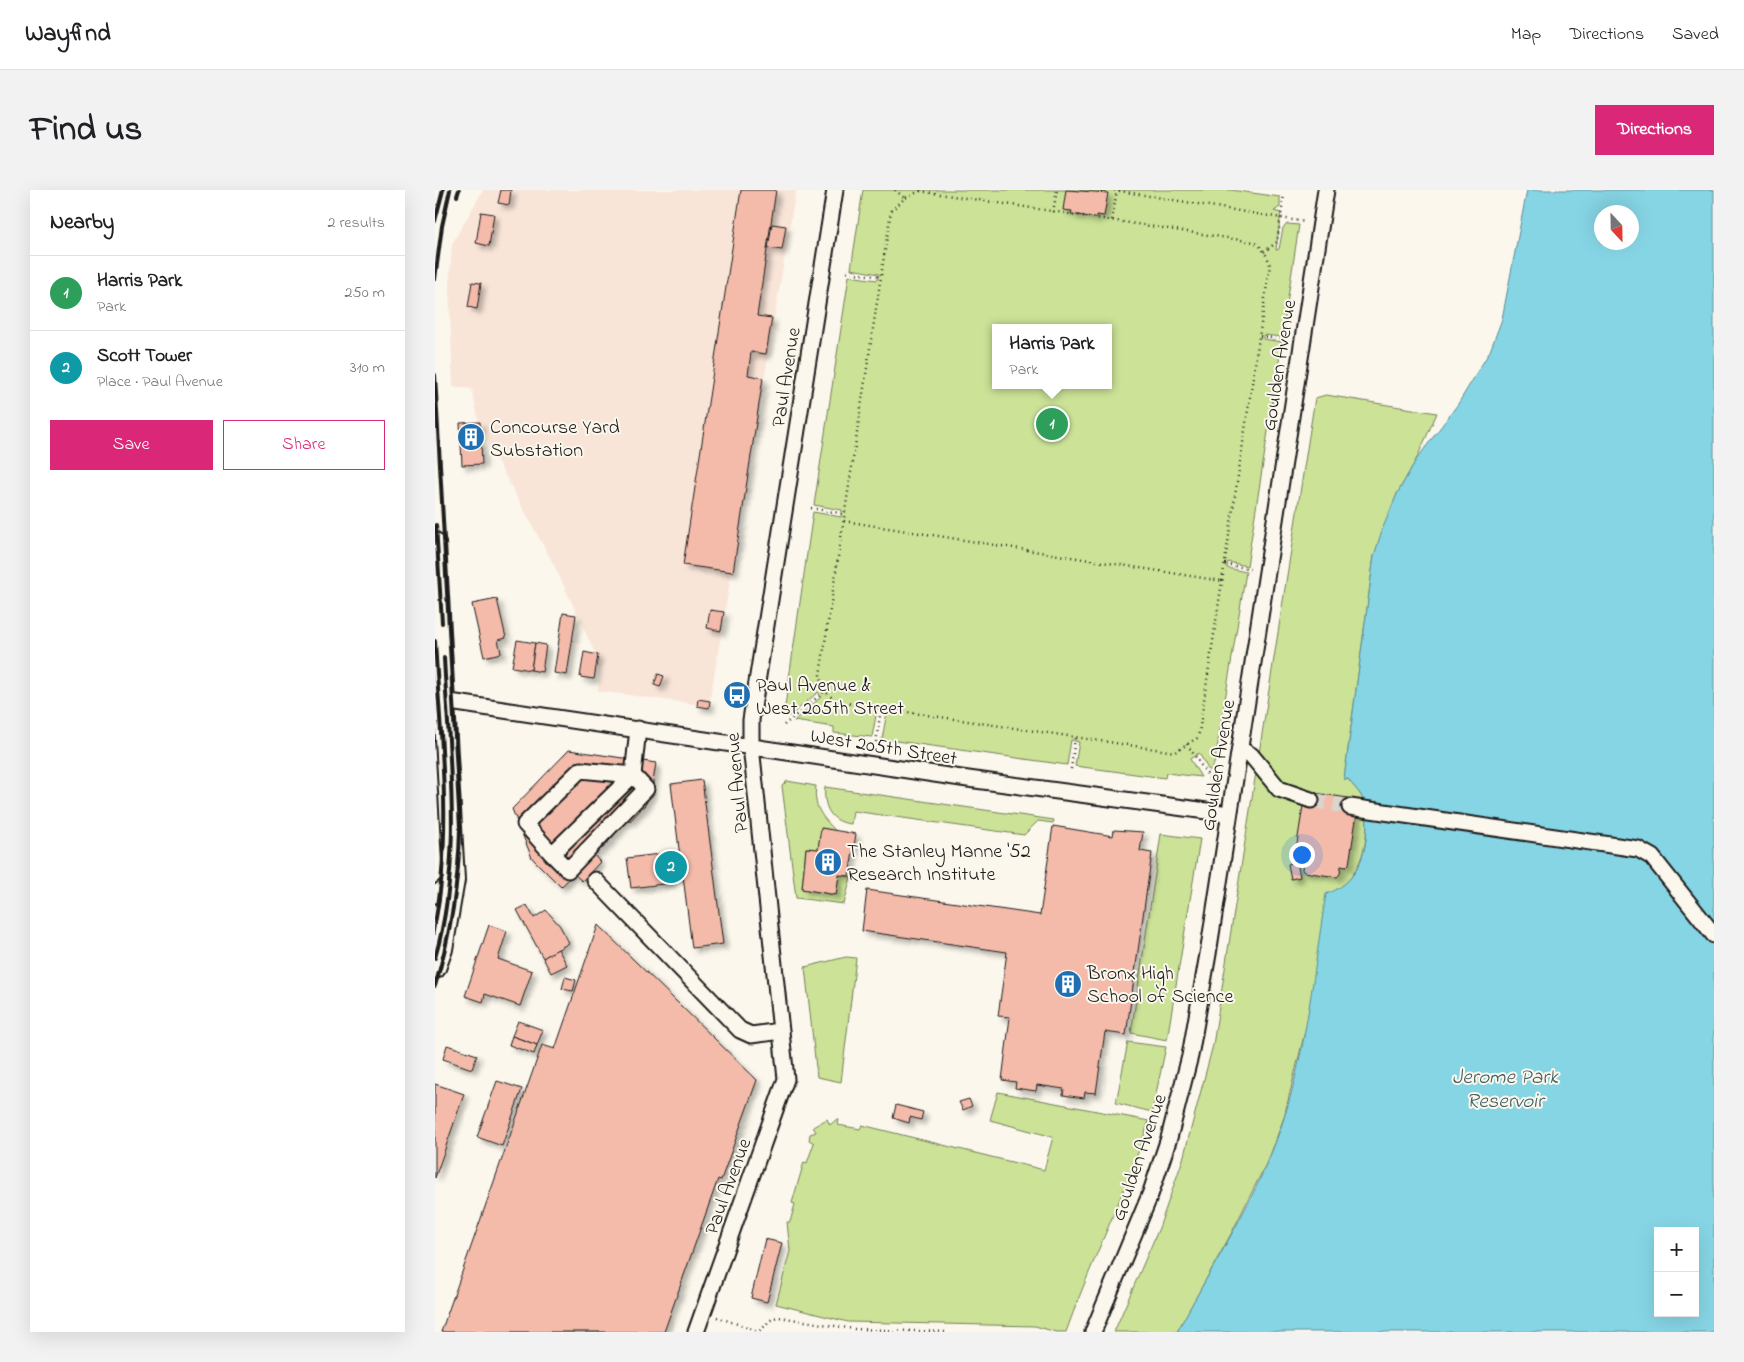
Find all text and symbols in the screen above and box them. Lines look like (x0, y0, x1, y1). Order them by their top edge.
text: Wayfind (25, 17, 111, 52)
text: Map (1511, 22, 1541, 48)
text: Directions (1569, 22, 1644, 48)
text: Saved (1672, 22, 1719, 48)
text: Find us (30, 105, 142, 156)
button: Directions (1595, 105, 1714, 155)
north arrow (1594, 205, 1639, 250)
text: Nearby (50, 208, 114, 238)
text: 2 results (327, 211, 385, 235)
text: Harris Park (97, 268, 182, 295)
text: 1 (63, 281, 69, 305)
text: 250 m (345, 281, 385, 305)
text: Park (97, 295, 126, 319)
street label: Goulden Avenue (1256, 298, 1305, 433)
popup (992, 324, 1112, 389)
street label: Paul Avenue (765, 325, 810, 429)
text: Harris Park (1009, 331, 1095, 358)
text: Scott Tower (97, 343, 192, 370)
text: 2 (62, 356, 70, 380)
text: 310 m (350, 356, 385, 380)
text: Park (1009, 358, 1038, 382)
text: Place · Paul Avenue (97, 370, 223, 394)
pin: 1 (1036, 405, 1068, 443)
place label: Concourse Yard Substation (490, 414, 620, 466)
button: Save (50, 420, 213, 470)
button: Share (223, 420, 385, 470)
building icon: Concourse Yard Substation (456, 422, 486, 452)
place label: Paul Avenue & West 205th Street (756, 672, 904, 724)
bus stop icon: Paul Avenue & West 205th Street (722, 680, 752, 710)
street label: Goulden Avenue (1195, 698, 1244, 833)
street label: West 205th Street (808, 723, 959, 774)
street label: Paul Avenue (720, 731, 757, 834)
place label: The Stanley Manne '52 Research Institute (847, 838, 1031, 890)
your location (1289, 842, 1315, 868)
building icon: The Stanley Manne '52 Research Institute (813, 847, 843, 877)
pin: 2 (655, 848, 687, 886)
place label: Bronx High School of Science (1086, 960, 1233, 1012)
building icon: Bronx High School of Science (1053, 969, 1083, 999)
water label: Jerome Park Reservoir (1452, 1063, 1559, 1117)
street label: Goulden Avenue (1105, 1090, 1176, 1225)
street label: Paul Avenue (698, 1135, 760, 1239)
map controls (1654, 1227, 1699, 1317)
button: + (1654, 1227, 1699, 1272)
button: − (1654, 1272, 1699, 1317)

